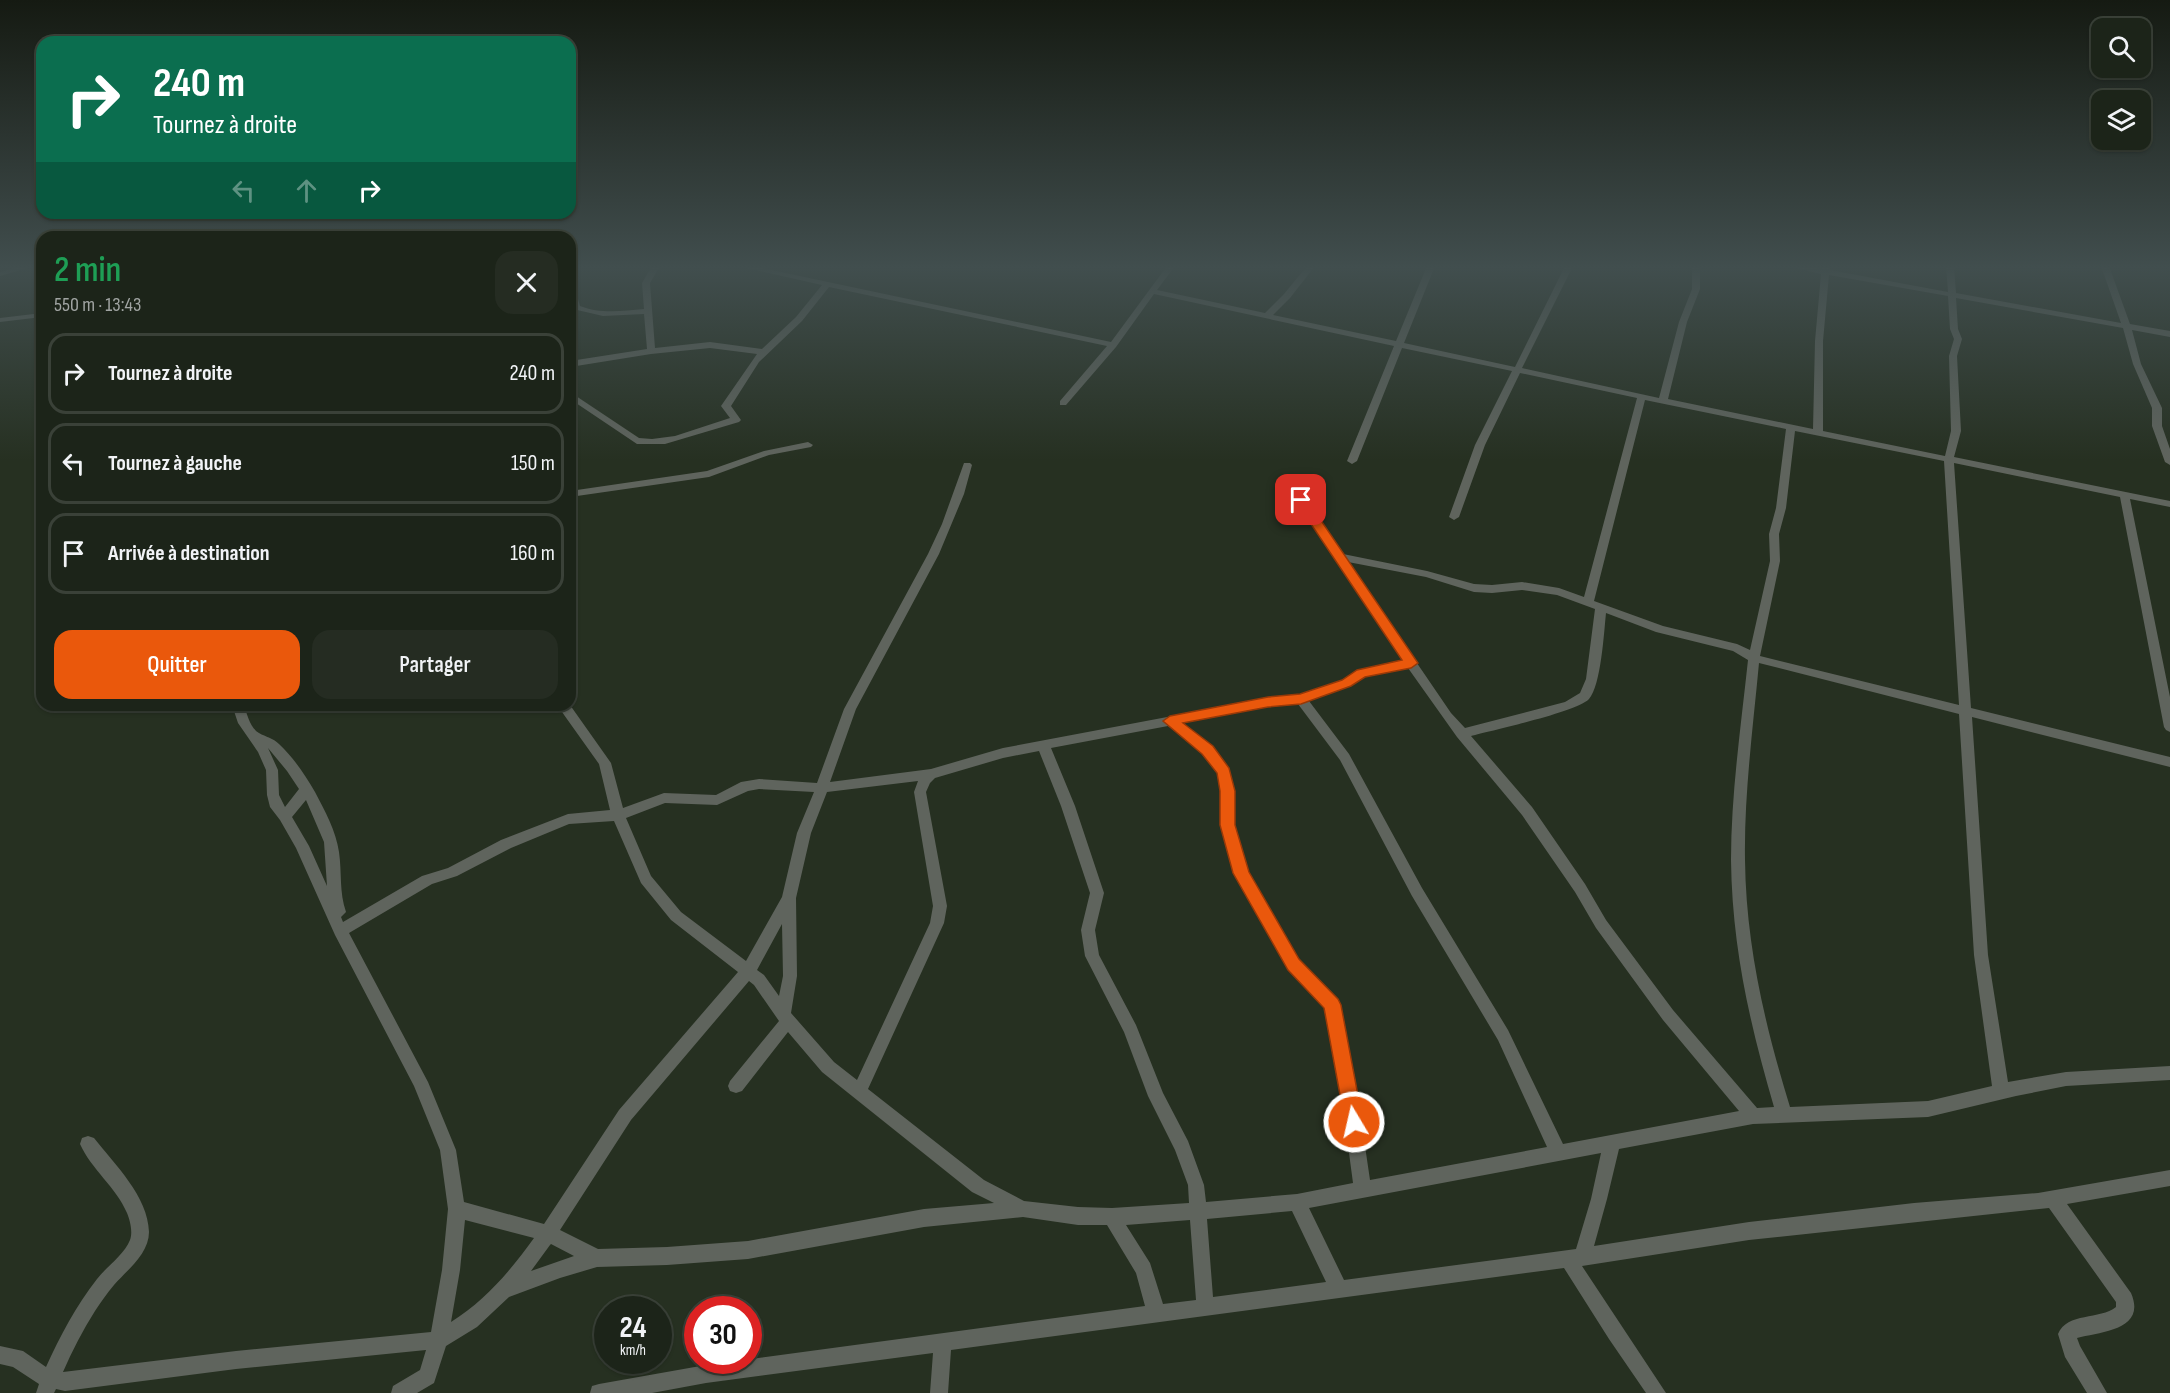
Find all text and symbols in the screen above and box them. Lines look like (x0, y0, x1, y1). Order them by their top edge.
map controls (2091, 18, 2151, 150)
button: search (2091, 18, 2151, 78)
text: 240 m (153, 58, 245, 109)
icon: right (54, 60, 132, 138)
button: layers (2091, 90, 2151, 150)
text: Tournez à droite (153, 109, 297, 141)
icon: left (227, 174, 260, 207)
icon: ahead (290, 174, 323, 207)
icon: right (353, 174, 386, 207)
text: 2 min (54, 249, 121, 292)
button: close (495, 251, 558, 314)
text: 550 m · 13:43 (54, 293, 141, 317)
icon: right (57, 357, 90, 390)
text: Tournez à droite (108, 360, 233, 387)
text: 240 m (509, 360, 555, 387)
icon: left (57, 447, 90, 480)
text: Tournez à gauche (108, 450, 242, 477)
text: 150 m (511, 450, 555, 477)
pin (1275, 474, 1326, 525)
icon: arrive (1284, 483, 1317, 516)
icon: arrive (57, 537, 90, 570)
text: Arrivée à destination (108, 540, 270, 567)
text: 160 m (510, 540, 555, 567)
button: Quitter (54, 630, 300, 699)
button: Partager (312, 630, 558, 699)
position arrow (1322, 1090, 1386, 1154)
speed limit sign: 30 (684, 1296, 762, 1374)
text: 24 (620, 1310, 646, 1346)
text: km/h (620, 1341, 646, 1360)

